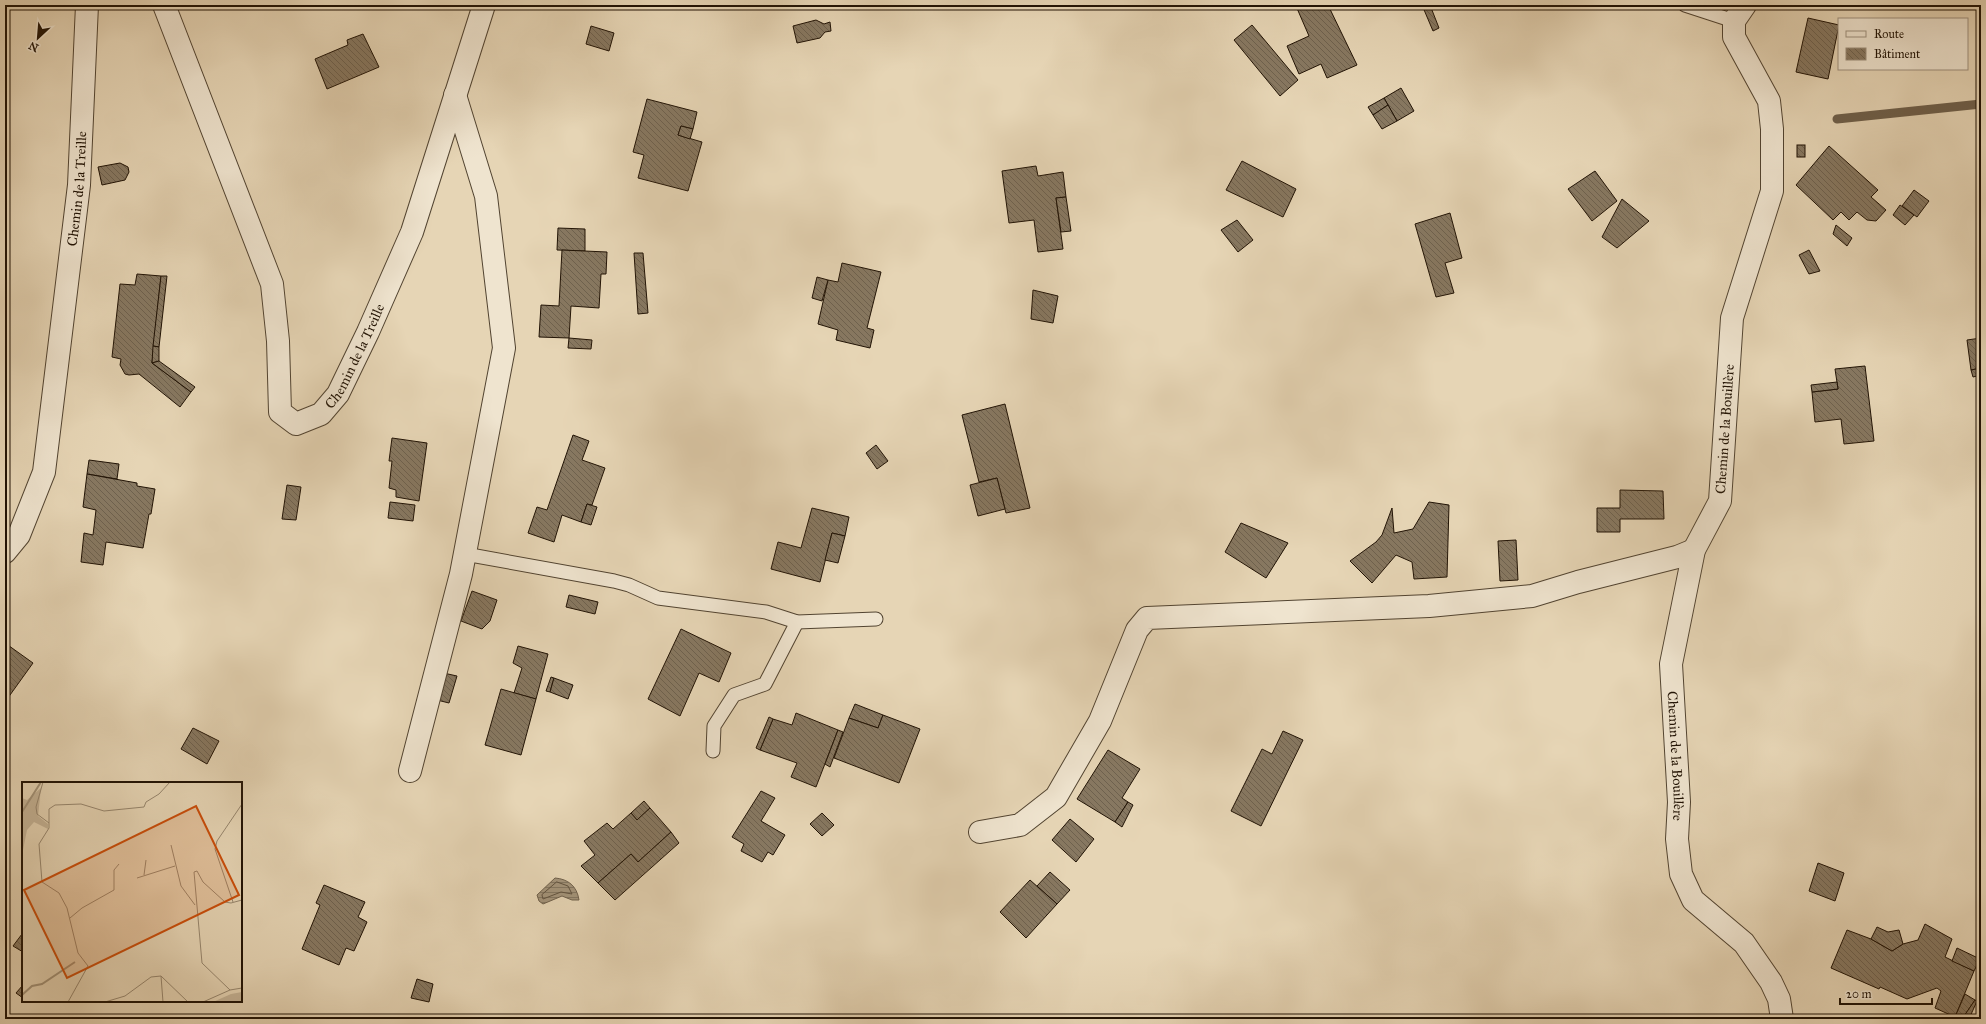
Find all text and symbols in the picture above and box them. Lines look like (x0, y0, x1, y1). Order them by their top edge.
north arrow (18, 18, 58, 58)
legend (1838, 18, 1968, 70)
text: Route (1874, 27, 1904, 41)
text: N (26, 38, 41, 54)
text: Bâtiment (1874, 47, 1921, 61)
street label: Chemin de la Treille (63, 131, 90, 247)
street label: Chemin de la Treille (321, 301, 388, 412)
street label: Chemin de la Bouillère (1712, 363, 1738, 494)
street label: Chemin de la Bouillère (1664, 691, 1688, 822)
inset map (22, 782, 242, 1002)
scale bar (1840, 980, 1932, 1006)
text: 20 m (1846, 987, 1872, 1001)

